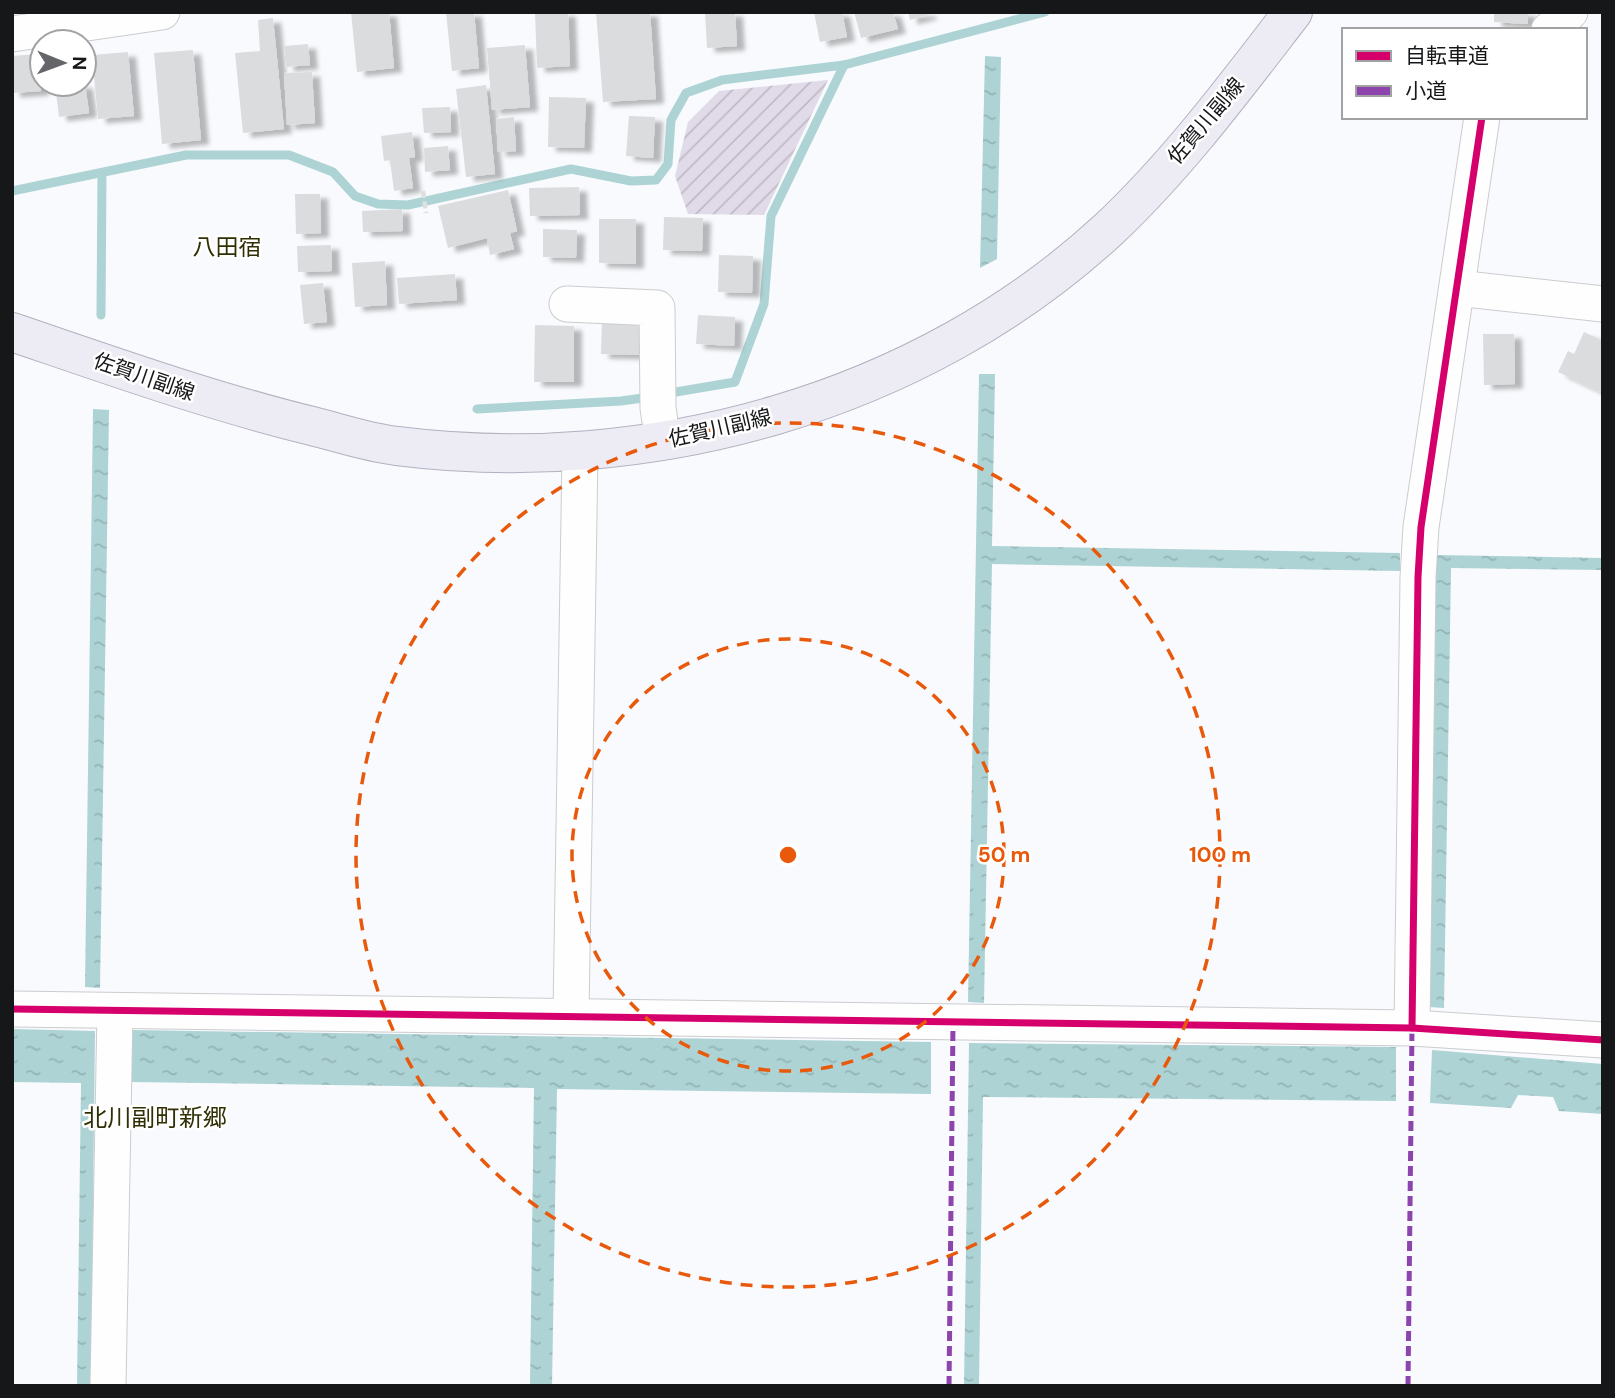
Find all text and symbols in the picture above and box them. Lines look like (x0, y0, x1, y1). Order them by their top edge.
north arrow (28, 28, 98, 98)
legend (1342, 28, 1587, 119)
text: 自転車道 (1405, 42, 1489, 70)
text: N (67, 56, 92, 70)
street label: 佐賀川副線 (1162, 72, 1250, 170)
text: 小道 (1405, 77, 1447, 105)
district label: 八田宿 (193, 232, 262, 262)
street label: 佐賀川副線 (90, 347, 198, 407)
street label: 佐賀川副線 (666, 403, 774, 453)
text: 50 m (978, 841, 1030, 869)
text: 100 m (1189, 841, 1251, 869)
centre of rings (776, 843, 800, 867)
district label: 北川副町新郷 (83, 1102, 227, 1133)

